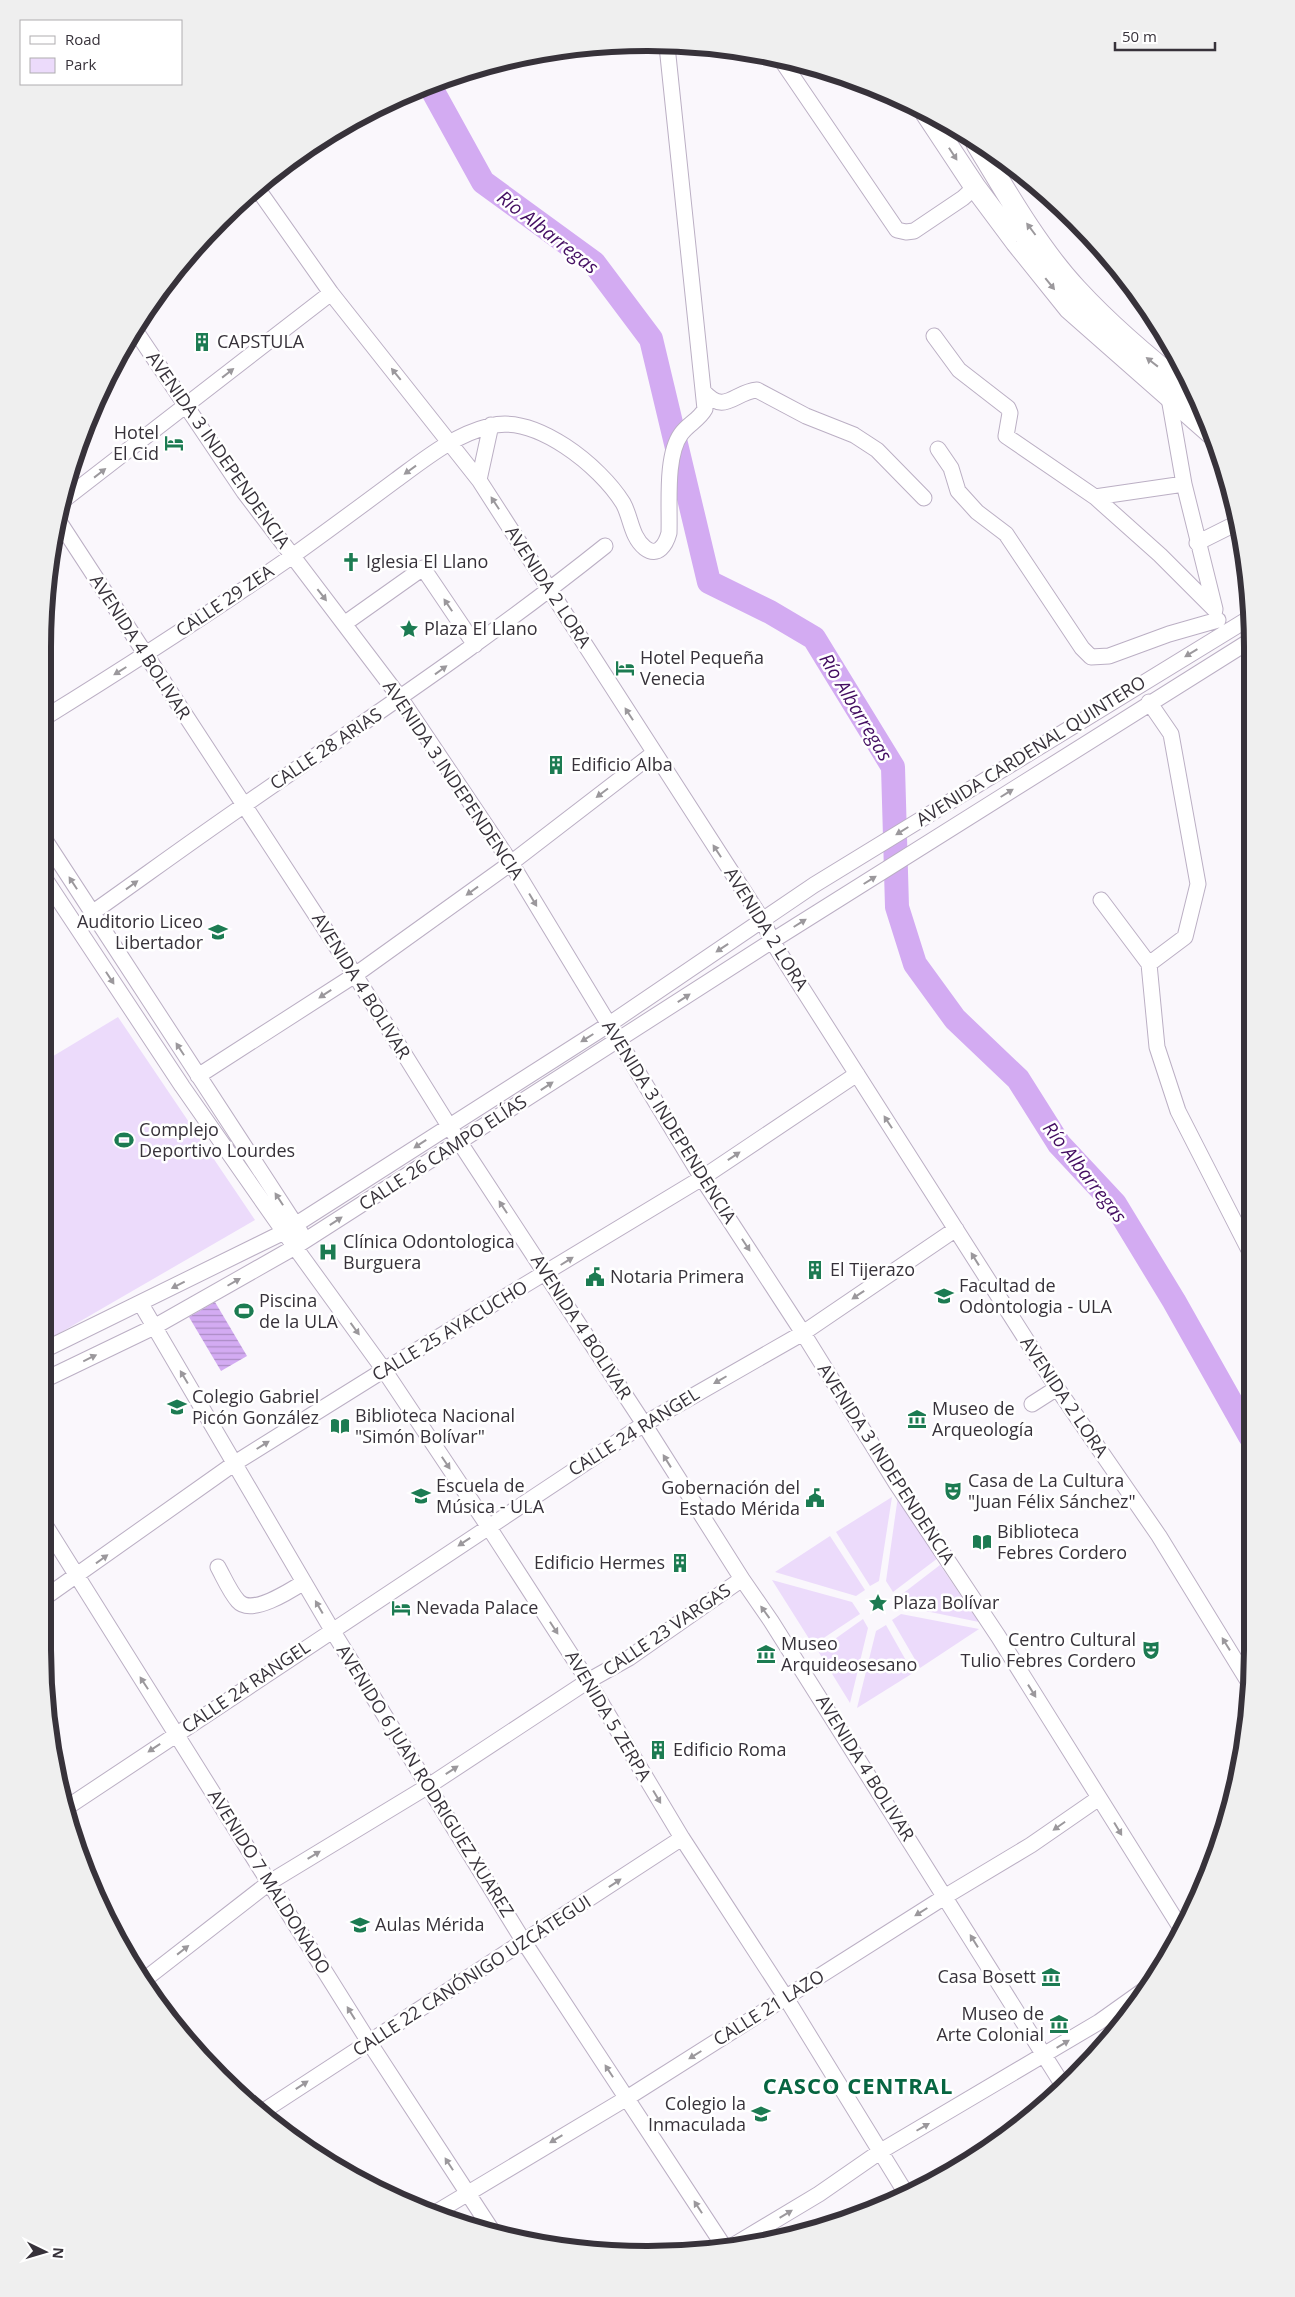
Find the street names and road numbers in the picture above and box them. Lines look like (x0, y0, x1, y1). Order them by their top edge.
street label: AVENIDA 3 INDEPENDENCIA (142, 346, 296, 553)
street label: AVENIDA 2 LORA (500, 521, 598, 652)
street label: CALLE 29 ZEA (171, 558, 279, 642)
street label: AVENIDA 4 BOLIVAR (85, 569, 197, 723)
street label: AVENIDA CARDENAL QUINTERO (911, 669, 1150, 831)
street label: AVENIDA 3 INDEPENDENCIA (378, 675, 530, 884)
street label: CALLE 28 ARIAS (265, 702, 386, 795)
street label: AVENIDA 2 LORA (719, 862, 815, 995)
street label: AVENIDA 4 BOLIVAR (307, 908, 417, 1063)
street label: AVENIDA 3 INDEPENDENCIA (597, 1015, 743, 1228)
street label: CALLE 26 CAMPO ELÍAS (354, 1089, 531, 1215)
street label: AVENIDA 4 BOLIVAR (526, 1249, 638, 1403)
street label: CALLE 25 AYACUCHO (367, 1274, 532, 1386)
street label: AVENIDA 2 LORA (1016, 1331, 1114, 1462)
street label: AVENIDA 3 INDEPENDENCIA (813, 1358, 961, 1569)
street label: CALLE 24 RANGEL (564, 1381, 703, 1481)
street label: CALLE 23 VARGAS (598, 1577, 735, 1681)
street label: CALLE 24 RANGEL (177, 1634, 314, 1738)
street label: AVENIDO 6 JUAN RODRIGUEZ XUAREZ (332, 1640, 520, 1921)
street label: AVENIDA 5 ZERPA (560, 1646, 658, 1786)
street label: AVENIDA 4 BOLIVAR (811, 1690, 921, 1845)
street label: AVENIDO 7 MALDONADO (203, 1785, 337, 1978)
street label: CALLE 22 CANÓNIGO UZCÁTEGUI (348, 1889, 595, 2061)
street label: CALLE 21 LAZO (708, 1963, 828, 2051)

